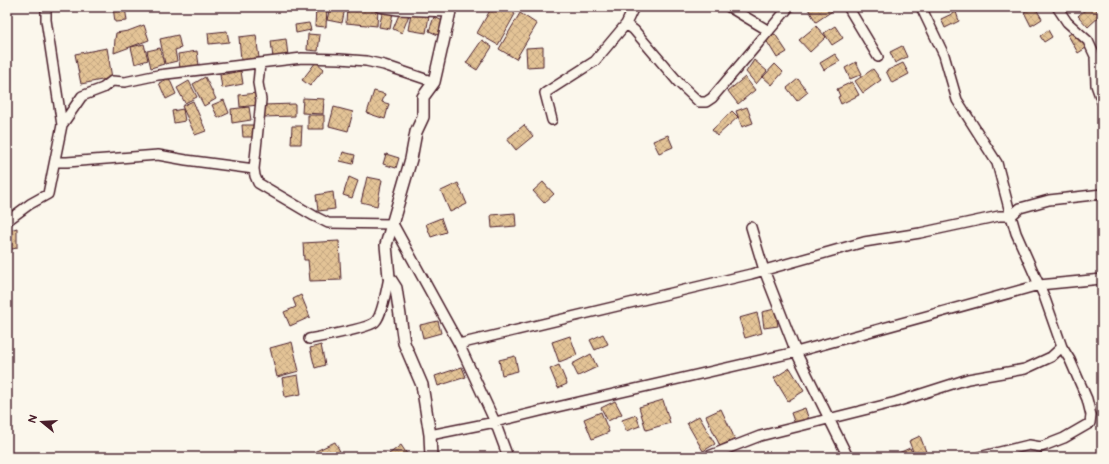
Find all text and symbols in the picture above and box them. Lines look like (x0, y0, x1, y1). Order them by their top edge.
north arrow (22, 402, 62, 442)
text: N (26, 413, 40, 425)

